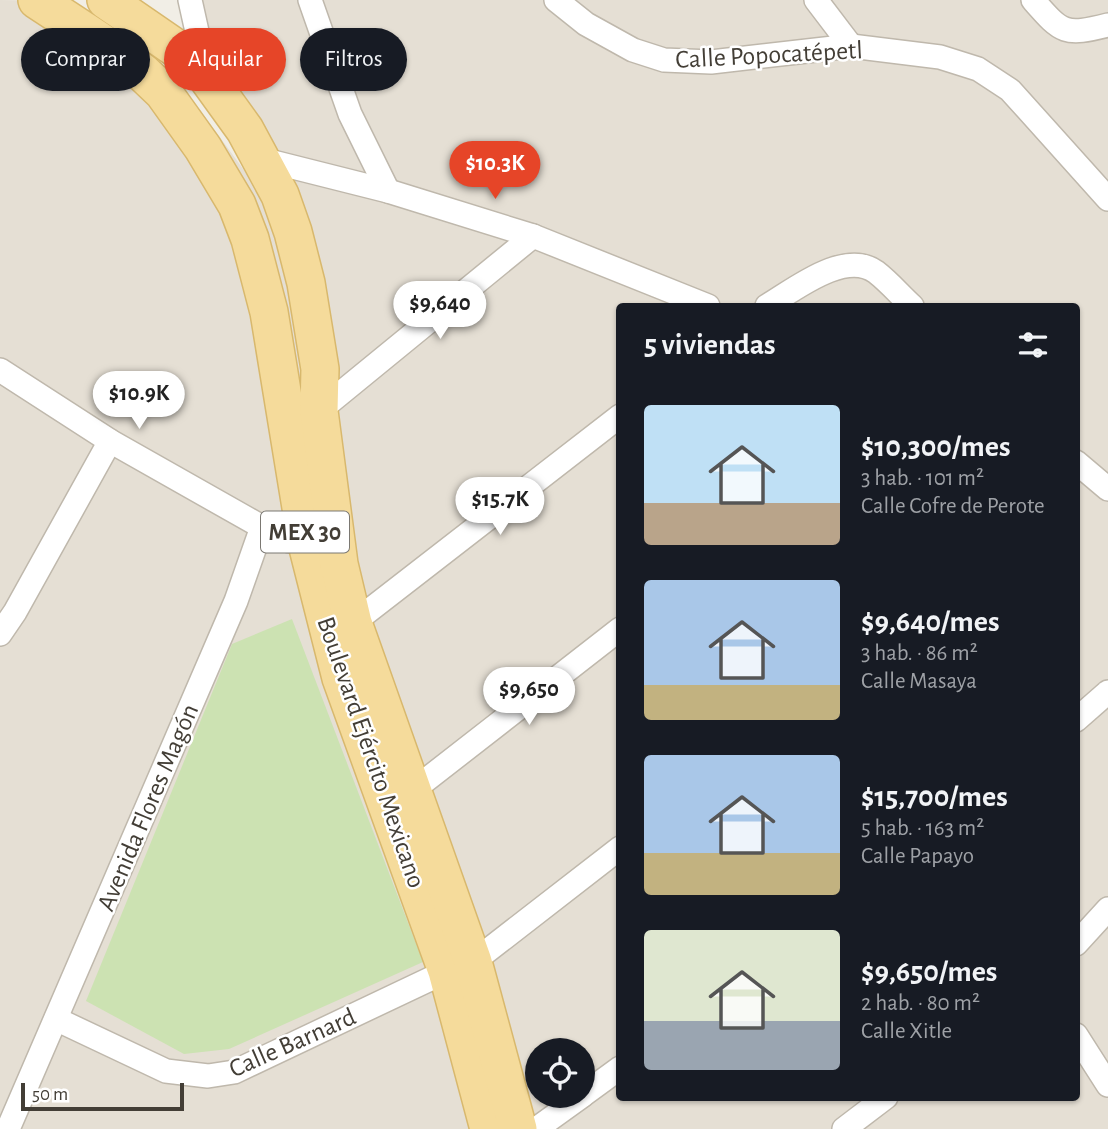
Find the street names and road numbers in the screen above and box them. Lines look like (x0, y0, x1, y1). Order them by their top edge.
street label: Calle Popocatépetl (675, 37, 863, 73)
road number: MEX 30 (261, 512, 349, 552)
street label: Boulevard Ejército Mexicano (312, 613, 430, 891)
street label: Avenida Flores Magón (93, 700, 203, 915)
street label: Calle Barnard (225, 1003, 360, 1082)

